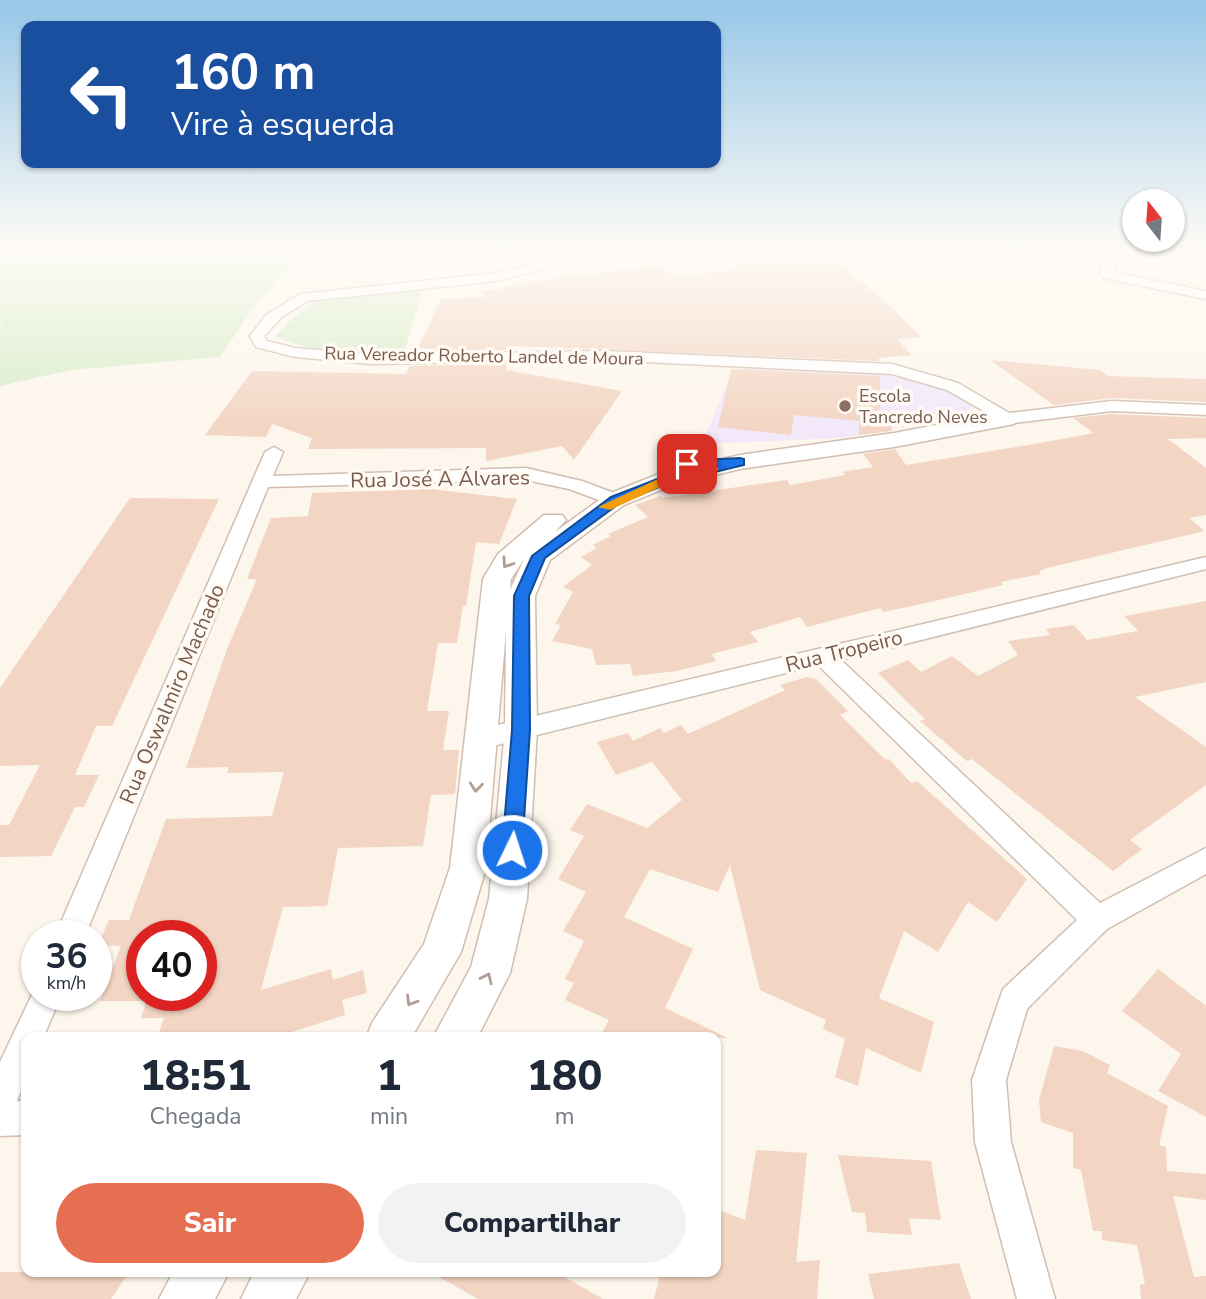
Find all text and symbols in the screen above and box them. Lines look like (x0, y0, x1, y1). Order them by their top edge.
text: 160 m (171, 39, 315, 106)
icon: left (56, 49, 147, 140)
text: Vire à esquerda (171, 103, 395, 146)
north arrow (1122, 189, 1185, 252)
map controls (1122, 189, 1185, 252)
street label: Rua Vereador Roberto Landel de Moura (324, 341, 644, 371)
place label: Escola Tancredo Neves (859, 384, 988, 429)
marker: Escola Tancredo Neves (837, 398, 853, 414)
pin (657, 434, 717, 494)
icon: arrive (668, 445, 706, 483)
street label: Rua José A Álvares (350, 463, 530, 495)
one-way arrow (502, 555, 515, 568)
street label: Rua Oswalmiro Machado (113, 580, 231, 808)
street label: Rua Tropeiro (782, 623, 906, 679)
one-way arrow (469, 781, 484, 793)
position arrow (475, 813, 549, 887)
speed limit sign: 40 (126, 920, 217, 1011)
text: 36 (45, 933, 88, 980)
text: km/h (47, 971, 86, 995)
one-way arrow (478, 973, 492, 985)
one-way arrow (406, 994, 419, 1007)
text: 18:51 (140, 1048, 251, 1105)
text: 1 (376, 1048, 402, 1105)
text: 180 (527, 1048, 602, 1105)
text: Chegada (149, 1101, 242, 1132)
text: min (370, 1101, 408, 1132)
text: m (555, 1101, 574, 1132)
button: Sair (56, 1183, 364, 1263)
button: Compartilhar (378, 1183, 686, 1263)

